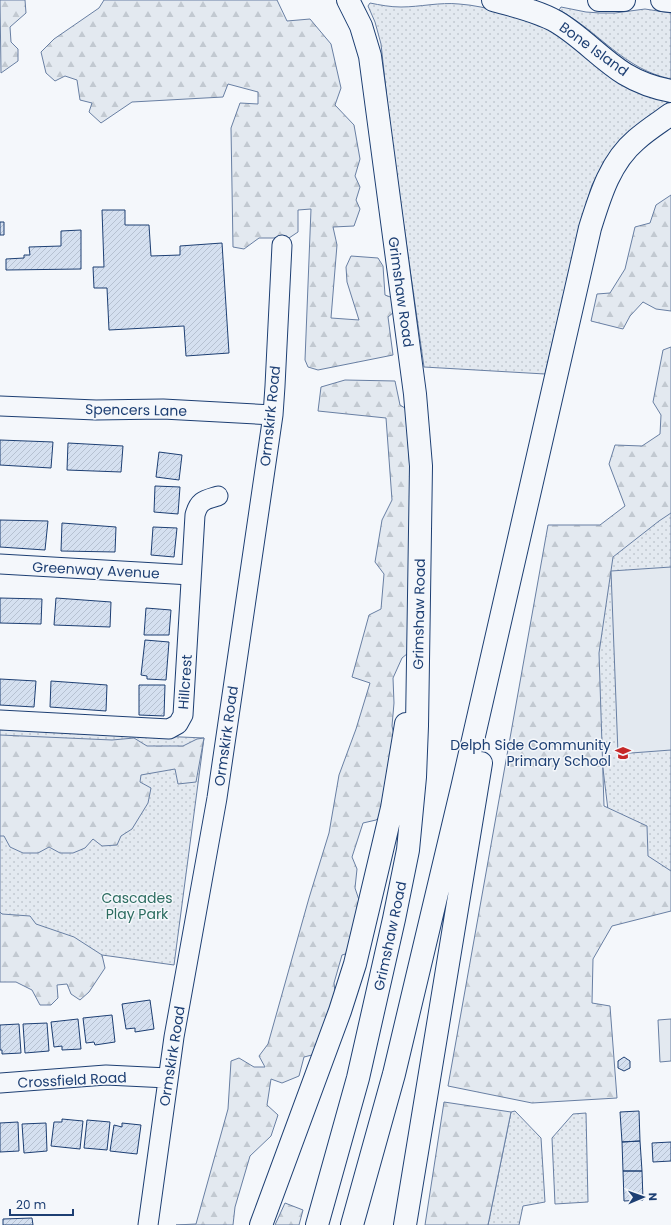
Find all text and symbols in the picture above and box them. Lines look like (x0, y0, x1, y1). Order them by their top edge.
street label: Bone Island (555, 17, 633, 81)
street label: Grimshaw Road (383, 235, 419, 349)
street label: Ormskirk Road (255, 365, 285, 467)
street label: Spencers Lane (85, 399, 187, 421)
street label: Greenway Avenue (32, 557, 161, 583)
street label: Grimshaw Road (408, 558, 430, 670)
street label: Hillcrest (173, 654, 197, 710)
street label: Ormskirk Road (209, 685, 243, 787)
place label: Delph Side Community Primary School (450, 735, 611, 771)
school or university icon: Delph Side Community Primary School (614, 744, 632, 762)
street label: Grimshaw Road (369, 879, 411, 993)
park label: Cascades Play Park (102, 888, 173, 924)
street label: Ormskirk Road (154, 1004, 190, 1108)
street label: Crossfield Road (17, 1067, 127, 1093)
north arrow (623, 1177, 663, 1217)
scale bar (10, 1191, 73, 1217)
text: N (645, 1192, 661, 1201)
text: 20 m (16, 1196, 46, 1213)

